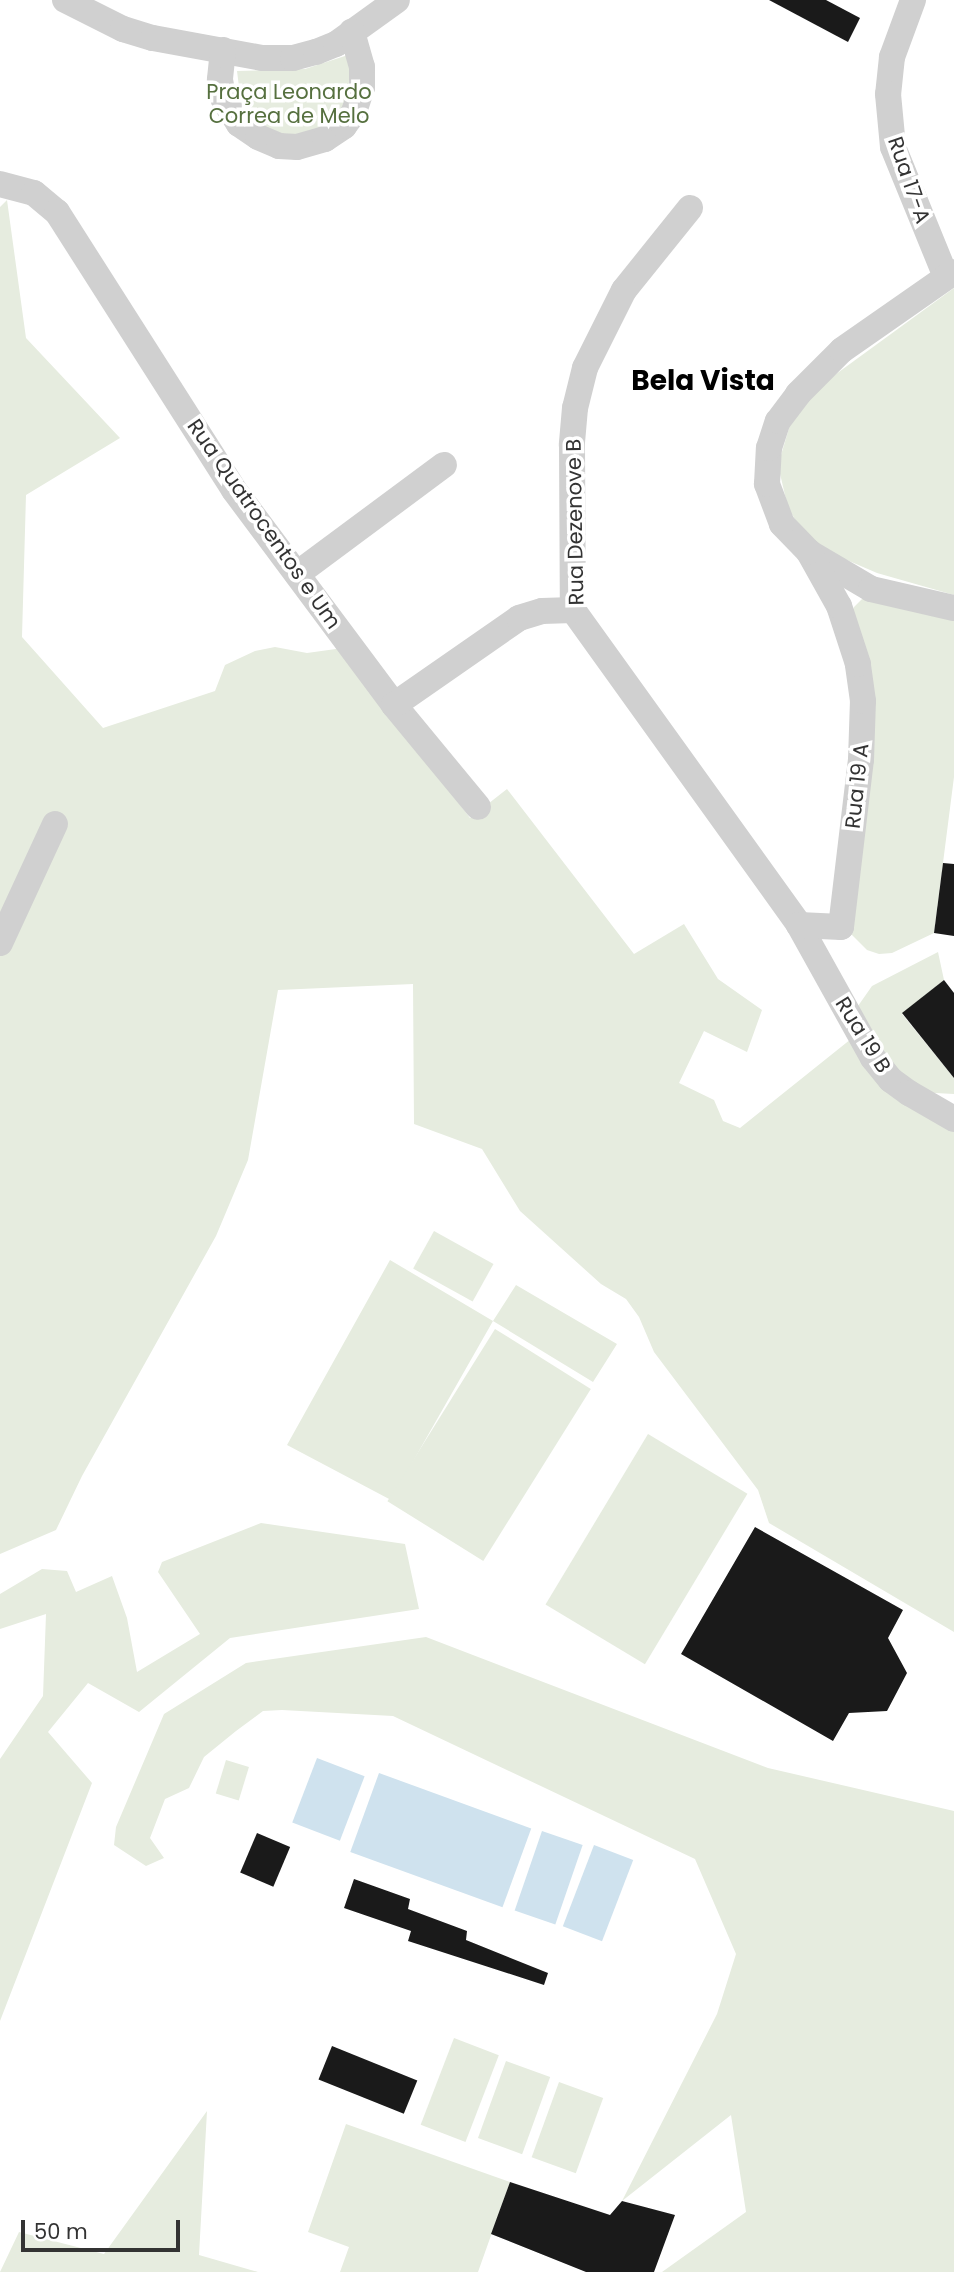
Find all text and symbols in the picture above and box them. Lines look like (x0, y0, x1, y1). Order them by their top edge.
park label: Praça Leonardo Correa de Melo (206, 79, 372, 129)
street label: Rua 17-A (882, 133, 936, 227)
district label: Bela Vista (631, 364, 775, 398)
street label: Rua Quatrocentos e Um (182, 414, 346, 634)
street label: Rua Dezenove B (561, 438, 589, 606)
street label: Rua 19 A (840, 742, 874, 830)
street label: Rua 19 B (830, 993, 896, 1077)
scale bar (24, 2206, 184, 2250)
text: 50 m (34, 2217, 88, 2246)

